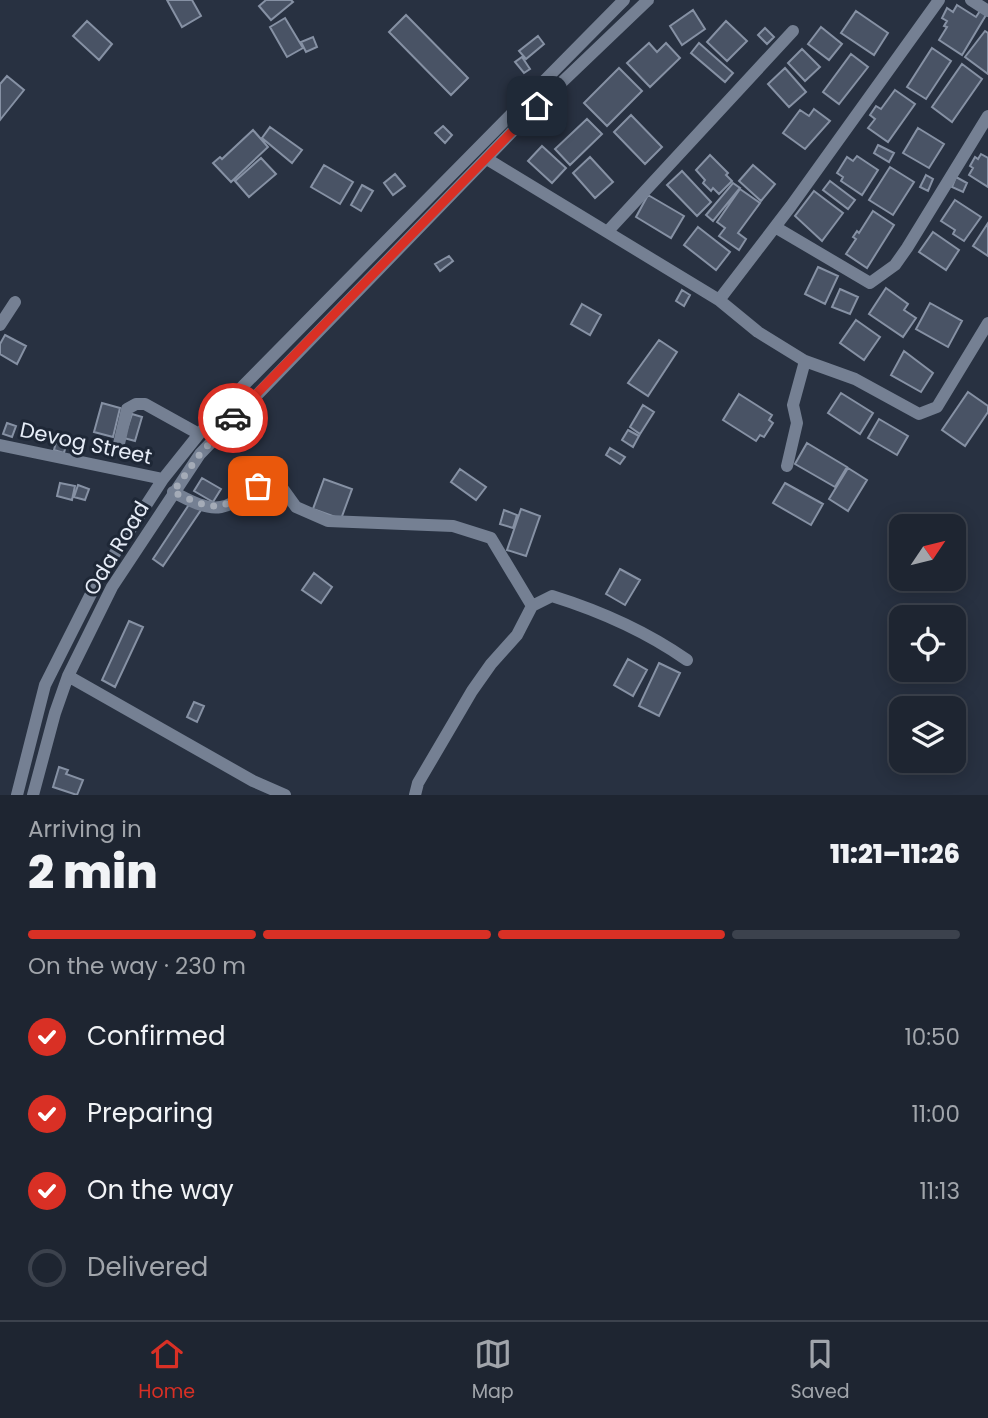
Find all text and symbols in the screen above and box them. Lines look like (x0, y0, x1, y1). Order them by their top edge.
pin (507, 76, 567, 136)
icon: home (518, 87, 556, 125)
courier (198, 383, 268, 453)
icon: car (214, 399, 252, 437)
street label: Devog Street (17, 415, 155, 471)
pin (228, 456, 288, 516)
icon: bag (239, 467, 277, 505)
street label: Oda Road (77, 495, 155, 601)
north arrow (889, 514, 966, 592)
map controls (889, 514, 966, 773)
button: locate (889, 605, 966, 682)
button: layers (889, 696, 966, 773)
text: Arriving in (28, 813, 142, 845)
text: 11:21–11:26 (830, 836, 960, 872)
text: 2 min (28, 840, 158, 904)
text: On the way · 230 m (28, 950, 246, 982)
icon: check (28, 1018, 66, 1056)
text: Confirmed (87, 1018, 225, 1054)
text: 10:50 (904, 1021, 960, 1053)
icon: check (28, 1095, 66, 1133)
text: Preparing (87, 1095, 213, 1131)
text: 11:00 (911, 1098, 960, 1130)
icon: check (28, 1172, 66, 1210)
text: On the way (87, 1172, 234, 1208)
text: 11:13 (919, 1175, 960, 1207)
text: Delivered (87, 1249, 208, 1285)
tab: Home (138, 1335, 195, 1406)
tab: Map (472, 1335, 514, 1406)
tab: Saved (790, 1335, 850, 1406)

